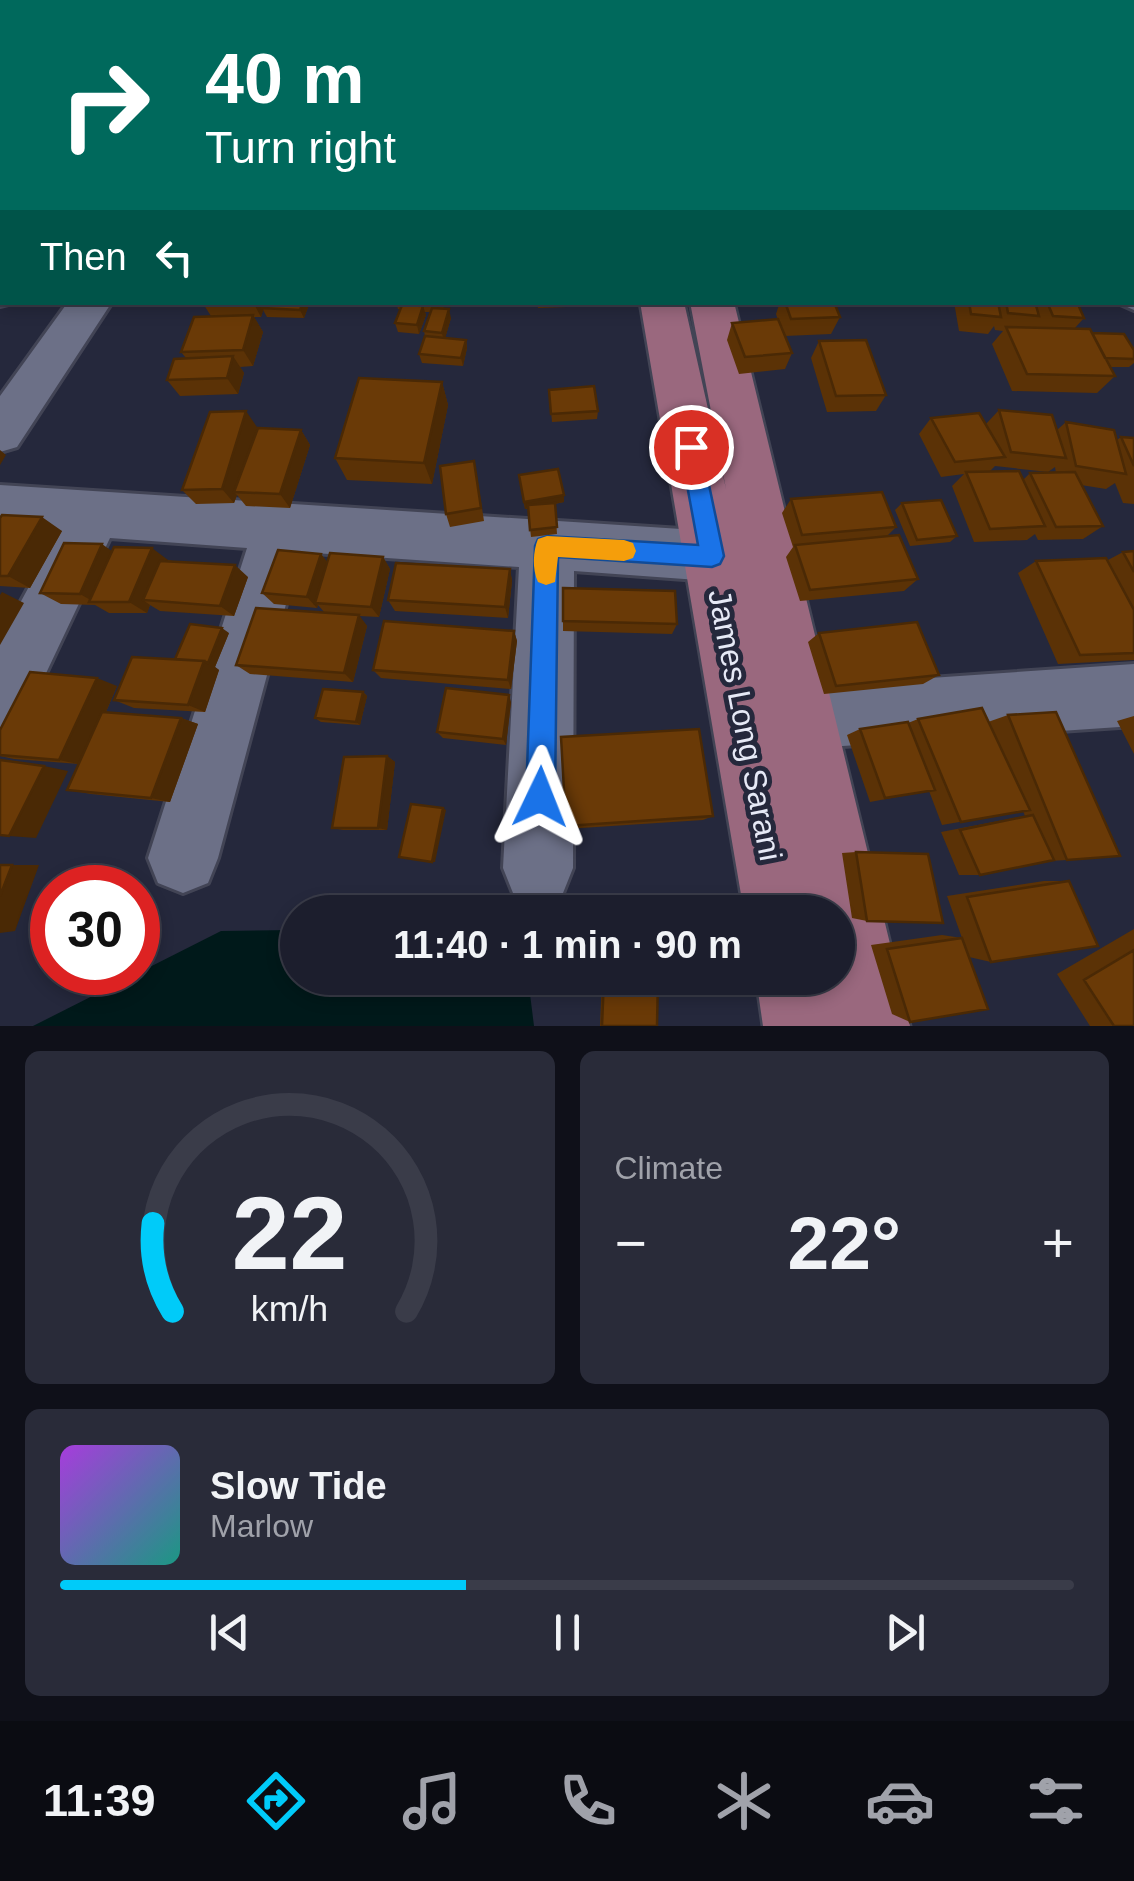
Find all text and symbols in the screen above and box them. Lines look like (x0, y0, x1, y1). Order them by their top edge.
icon: right (40, 40, 170, 170)
text: 40 m (205, 40, 365, 118)
text: Turn right (205, 122, 396, 173)
icon: left (147, 230, 202, 285)
text: Then (40, 236, 127, 278)
pin (649, 405, 734, 490)
icon: arrive (664, 420, 719, 475)
street label: James Long Sarani (701, 586, 789, 864)
position arrow (488, 745, 592, 849)
speed limit sign: 30 (30, 865, 160, 995)
text: 11:40 · 1 min · 90 m (393, 924, 742, 966)
text: Climate (615, 1150, 723, 1186)
text: 22 (232, 1175, 348, 1291)
text: 22° (788, 1201, 901, 1285)
text: − (615, 1212, 647, 1274)
text: + (1042, 1212, 1074, 1274)
text: km/h (251, 1289, 328, 1329)
text: Slow Tide (210, 1465, 387, 1507)
text: Marlow (210, 1508, 313, 1544)
icon: previous (202, 1605, 257, 1660)
icon: pause (540, 1605, 595, 1660)
icon: next (878, 1605, 933, 1660)
icon: directions (241, 1766, 311, 1836)
icon: music (397, 1766, 467, 1836)
icon: phone (553, 1766, 623, 1836)
icon: climate (709, 1766, 779, 1836)
icon: car (865, 1766, 935, 1836)
icon: filters (1021, 1766, 1091, 1836)
text: 11:39 (43, 1775, 156, 1826)

